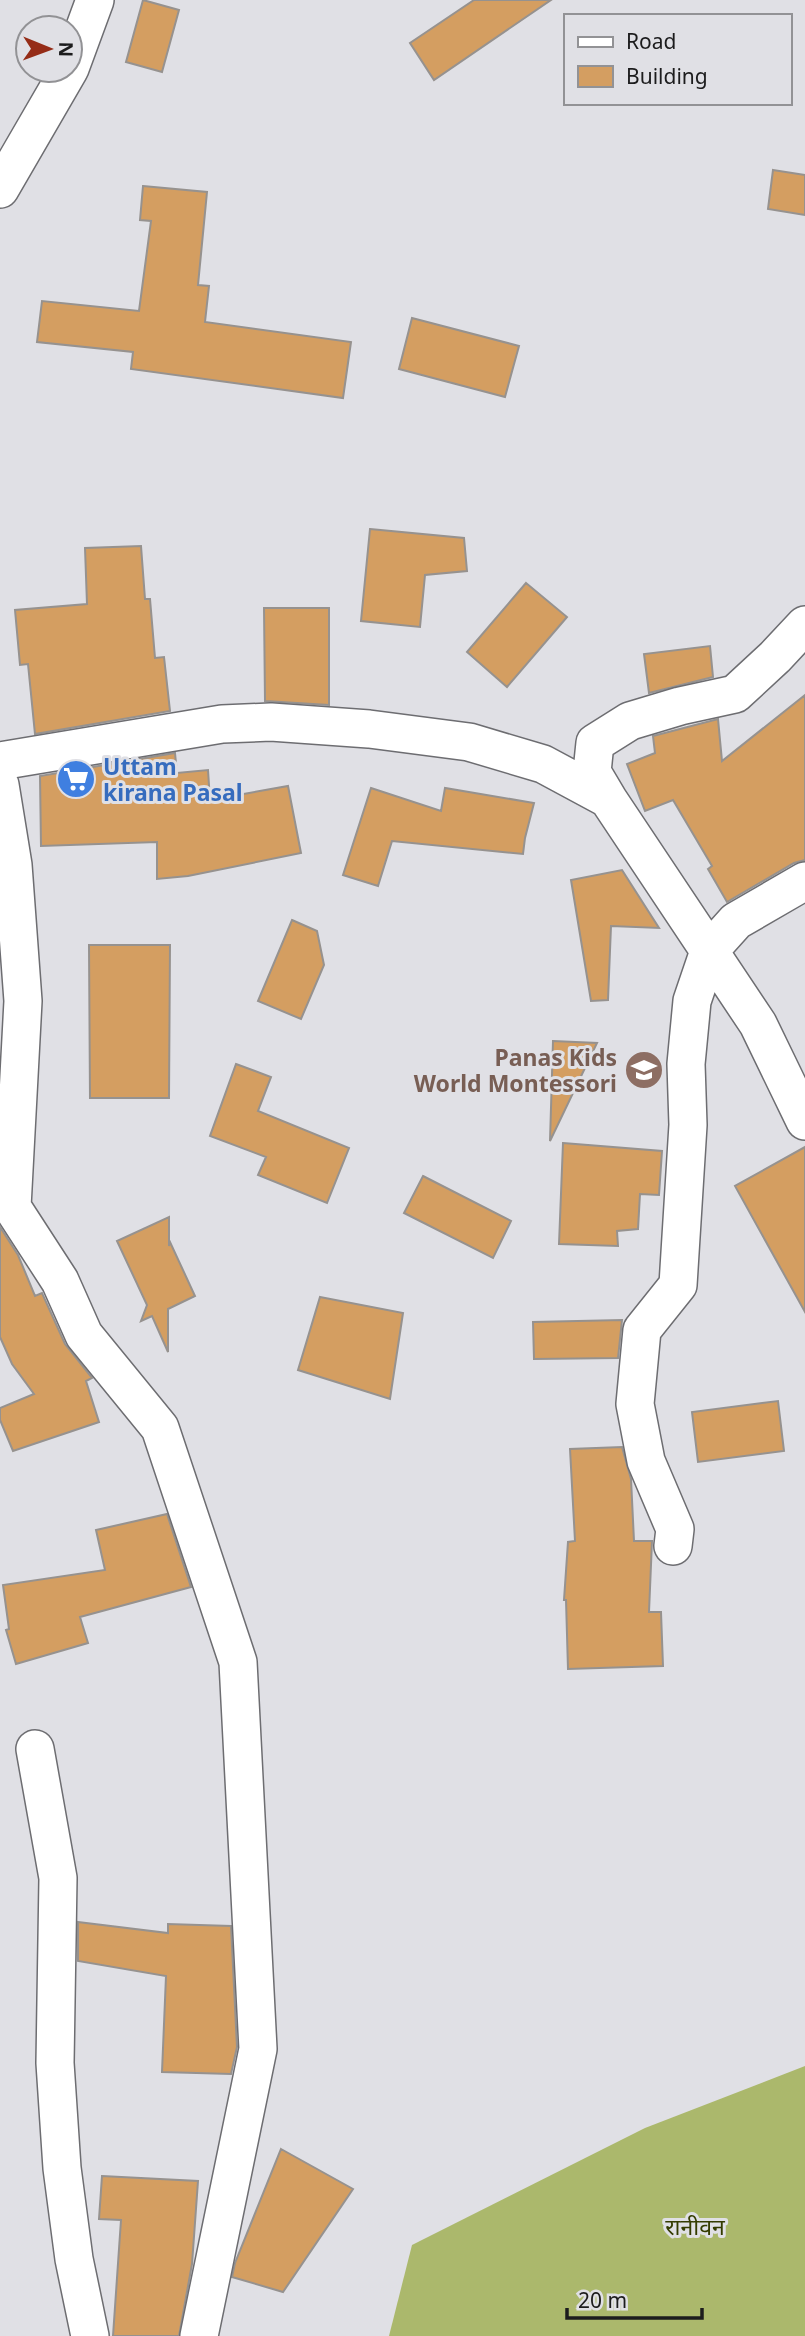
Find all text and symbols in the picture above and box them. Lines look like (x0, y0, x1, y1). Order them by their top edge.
north arrow (14, 14, 84, 84)
legend (564, 14, 791, 105)
text: Road (626, 27, 676, 55)
text: N (53, 41, 79, 57)
text: Building (626, 62, 708, 90)
place label: Uttam kirana Pasal (103, 750, 243, 808)
supermarket icon: Uttam kirana Pasal (55, 758, 97, 800)
place label: Panas Kids World Montessori (414, 1041, 617, 1099)
school or university icon: Panas Kids World Montessori (623, 1049, 665, 1091)
park label: रानीवन (665, 2210, 726, 2242)
scale bar (567, 2276, 702, 2320)
text: 20 m (578, 2286, 627, 2314)

